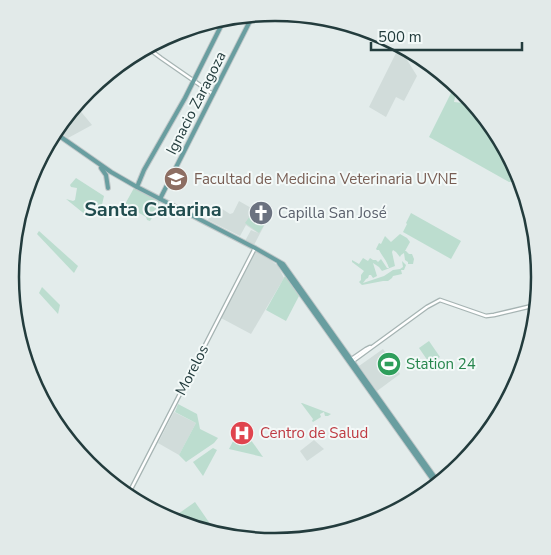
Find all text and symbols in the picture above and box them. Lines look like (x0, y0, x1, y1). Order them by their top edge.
scale bar (371, 20, 522, 52)
text: 500 m (378, 27, 422, 47)
street label: Ignacio Zaragoza (161, 48, 231, 158)
school or university icon: Facultad de Medicina Veterinaria UVNE (163, 166, 189, 192)
place label: Facultad de Medicina Veterinaria UVNE (194, 169, 457, 189)
district label: Santa Catarina (84, 196, 222, 223)
church icon: Capilla San José (248, 200, 274, 226)
place label: Capilla San José (278, 203, 387, 223)
street label: Morelos (171, 341, 213, 399)
sports icon: Station 24 (376, 351, 402, 377)
place label: Station 24 (406, 354, 476, 374)
hospital icon: Centro de Salud (229, 420, 255, 446)
place label: Centro de Salud (260, 423, 368, 443)

